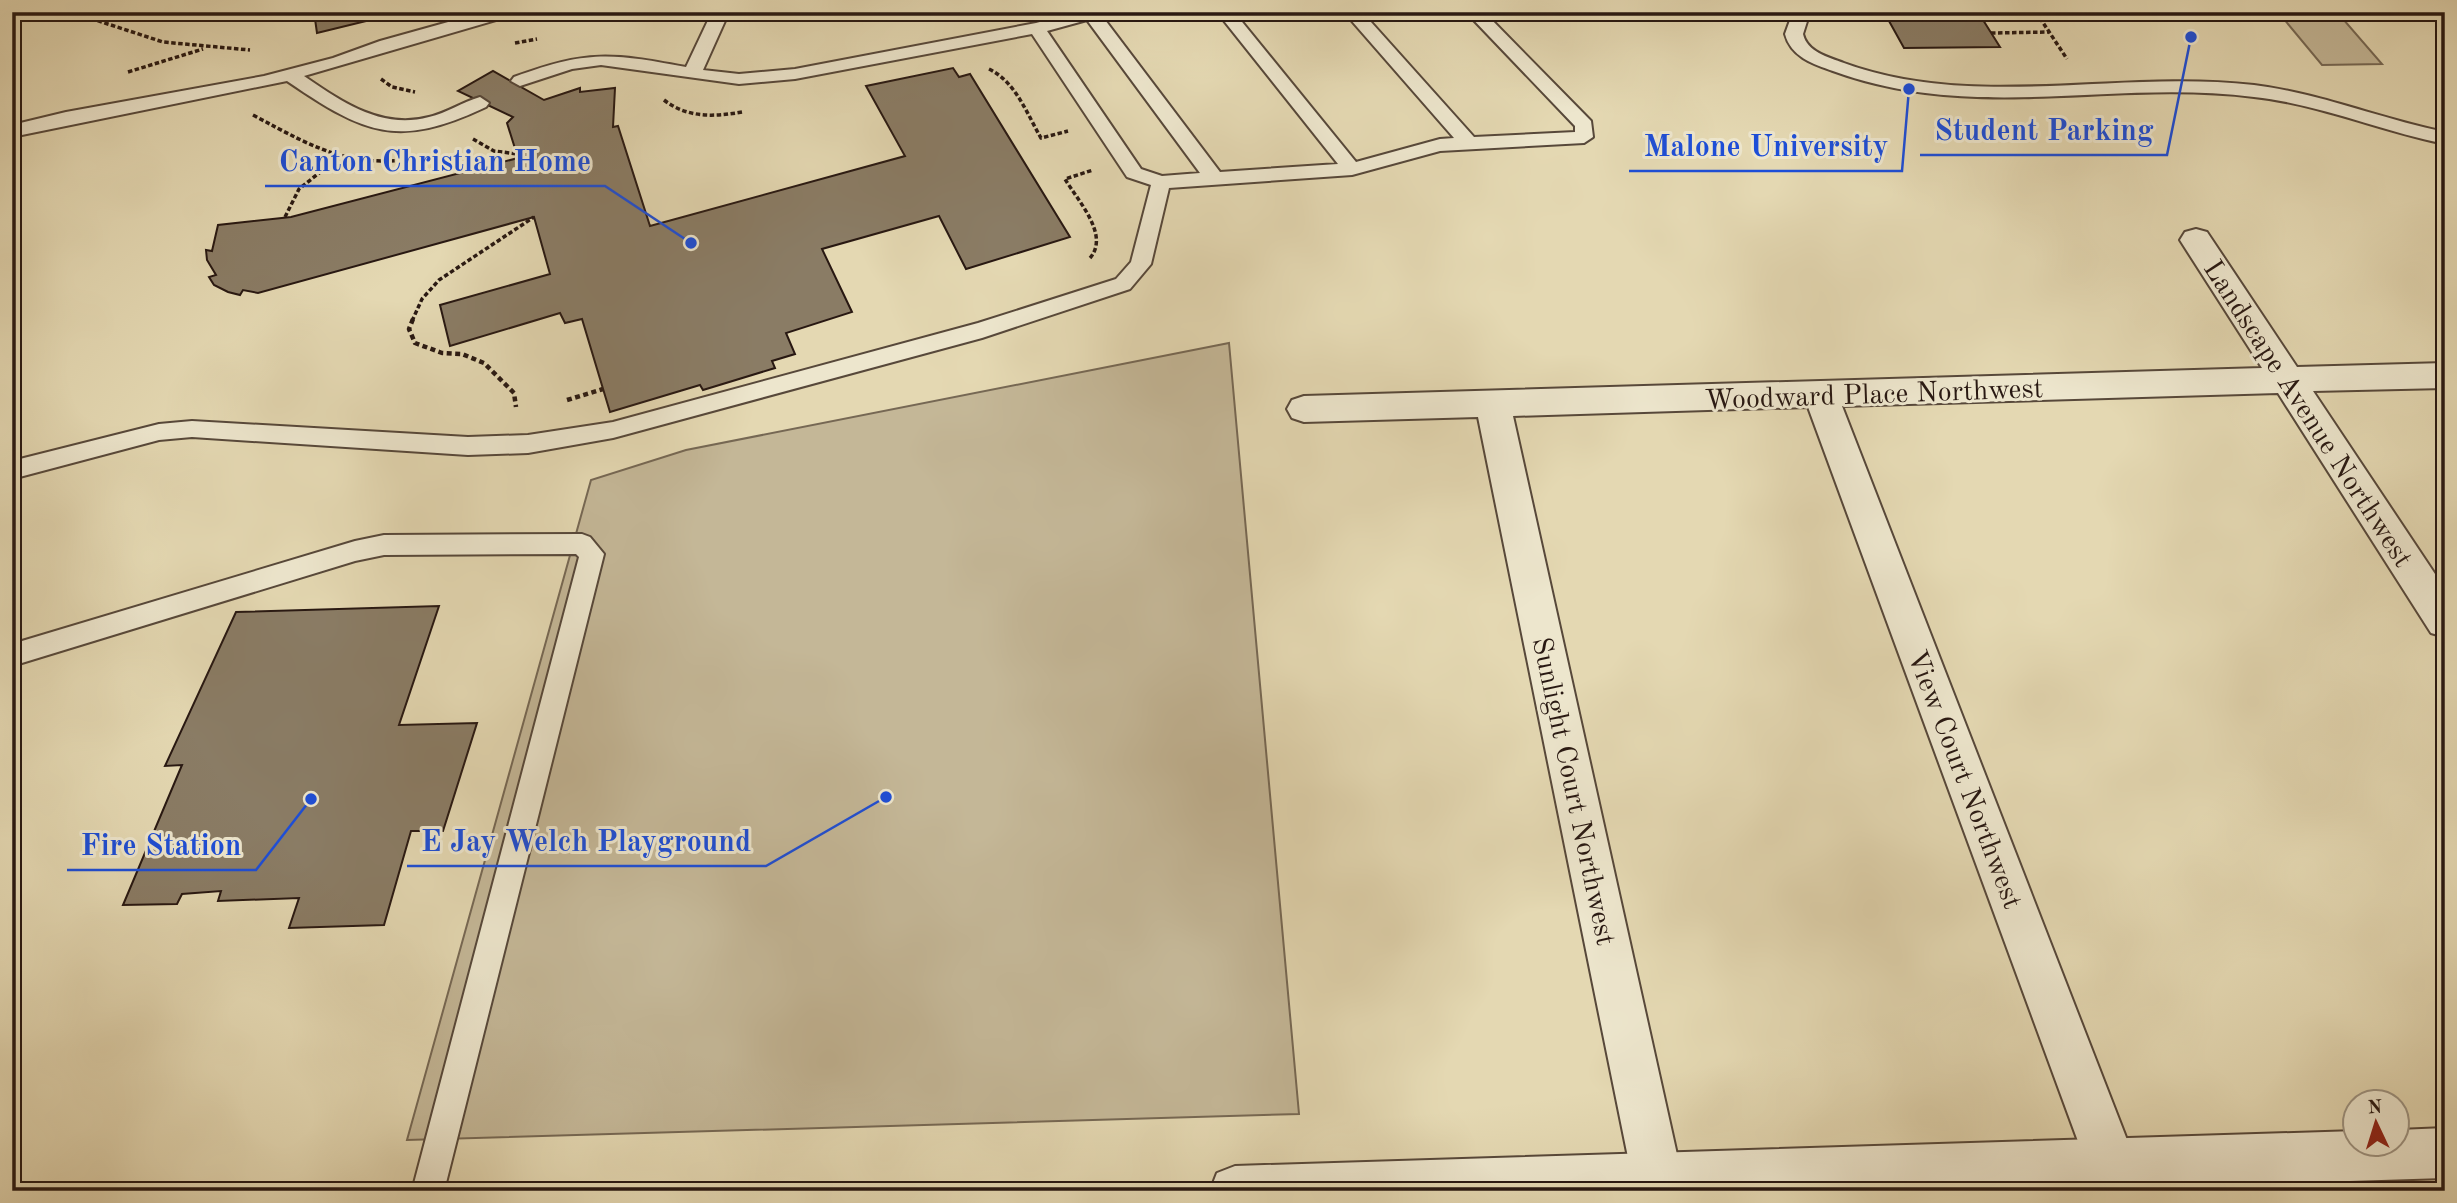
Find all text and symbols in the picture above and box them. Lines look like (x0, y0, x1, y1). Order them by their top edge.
callout: Student Parking (1920, 104, 2167, 155)
text: Student Parking (1934, 117, 2154, 147)
callout: Malone University (1629, 120, 1902, 171)
text: Malone University (1644, 133, 1888, 163)
callout: Canton Christian Home (265, 135, 605, 186)
text: Canton Christian Home (279, 148, 591, 178)
street label: Landscape Avenue Northwest (2197, 256, 2416, 573)
street label: Woodward Place Northwest (1704, 376, 2044, 416)
street label: Sunlight Court Northwest (1526, 635, 1618, 948)
street label: View Court Northwest (1901, 647, 2025, 913)
callout: E Jay Welch Playground (407, 815, 766, 866)
callout: Fire Station (67, 819, 256, 870)
text: E Jay Welch Playground (421, 828, 751, 858)
text: Fire Station (81, 832, 241, 862)
north arrow (2342, 1088, 2412, 1158)
text: N (2367, 1099, 2383, 1119)

